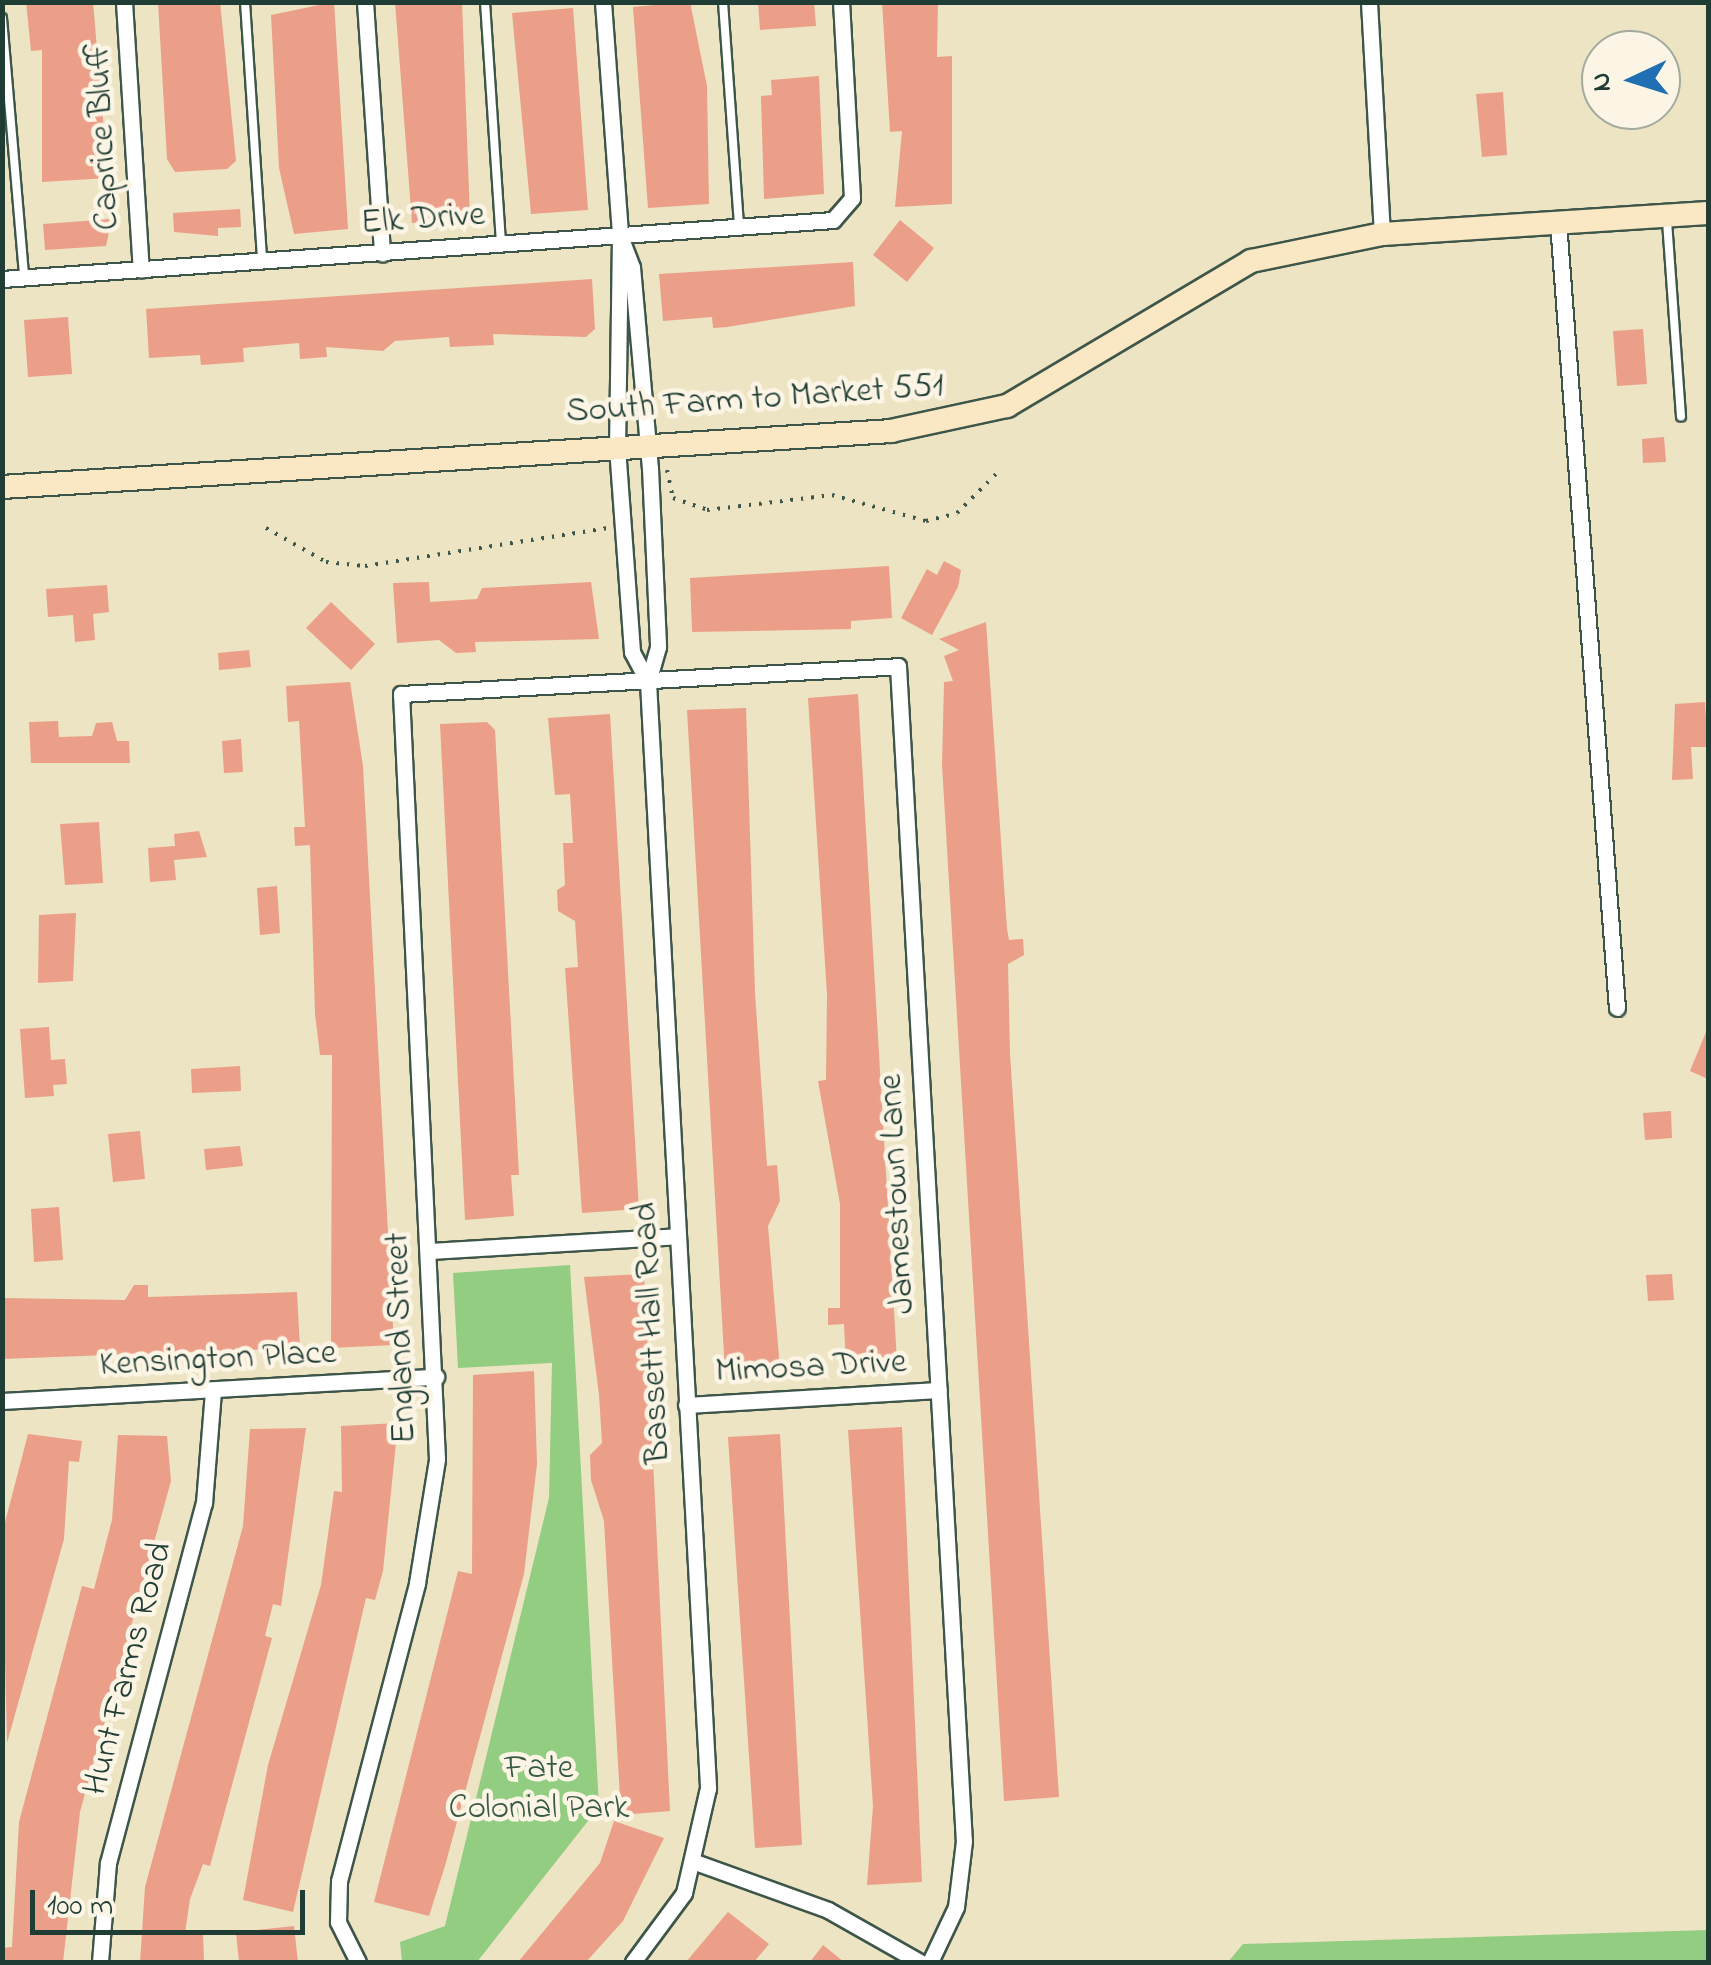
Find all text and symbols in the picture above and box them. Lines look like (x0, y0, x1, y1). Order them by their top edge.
north arrow (1581, 30, 1681, 130)
street label: Caprice Bluff (78, 43, 130, 231)
text: N (1581, 71, 1624, 93)
street label: Elk Drive (360, 195, 486, 245)
street label: South Farm to Market 551 (565, 366, 945, 434)
street label: Jamestown Lane (871, 1073, 925, 1315)
street label: Bassett Hall Road (625, 1201, 681, 1465)
street label: England Street (377, 1232, 427, 1444)
street label: Kensington Place (98, 1333, 338, 1387)
street label: Mimosa Drive (714, 1342, 908, 1394)
street label: Hunt Farms Road (75, 1538, 183, 1800)
park label: Fate Colonial Park (449, 1748, 629, 1830)
scale bar (35, 1870, 310, 1932)
text: 100 m (47, 1885, 113, 1929)

